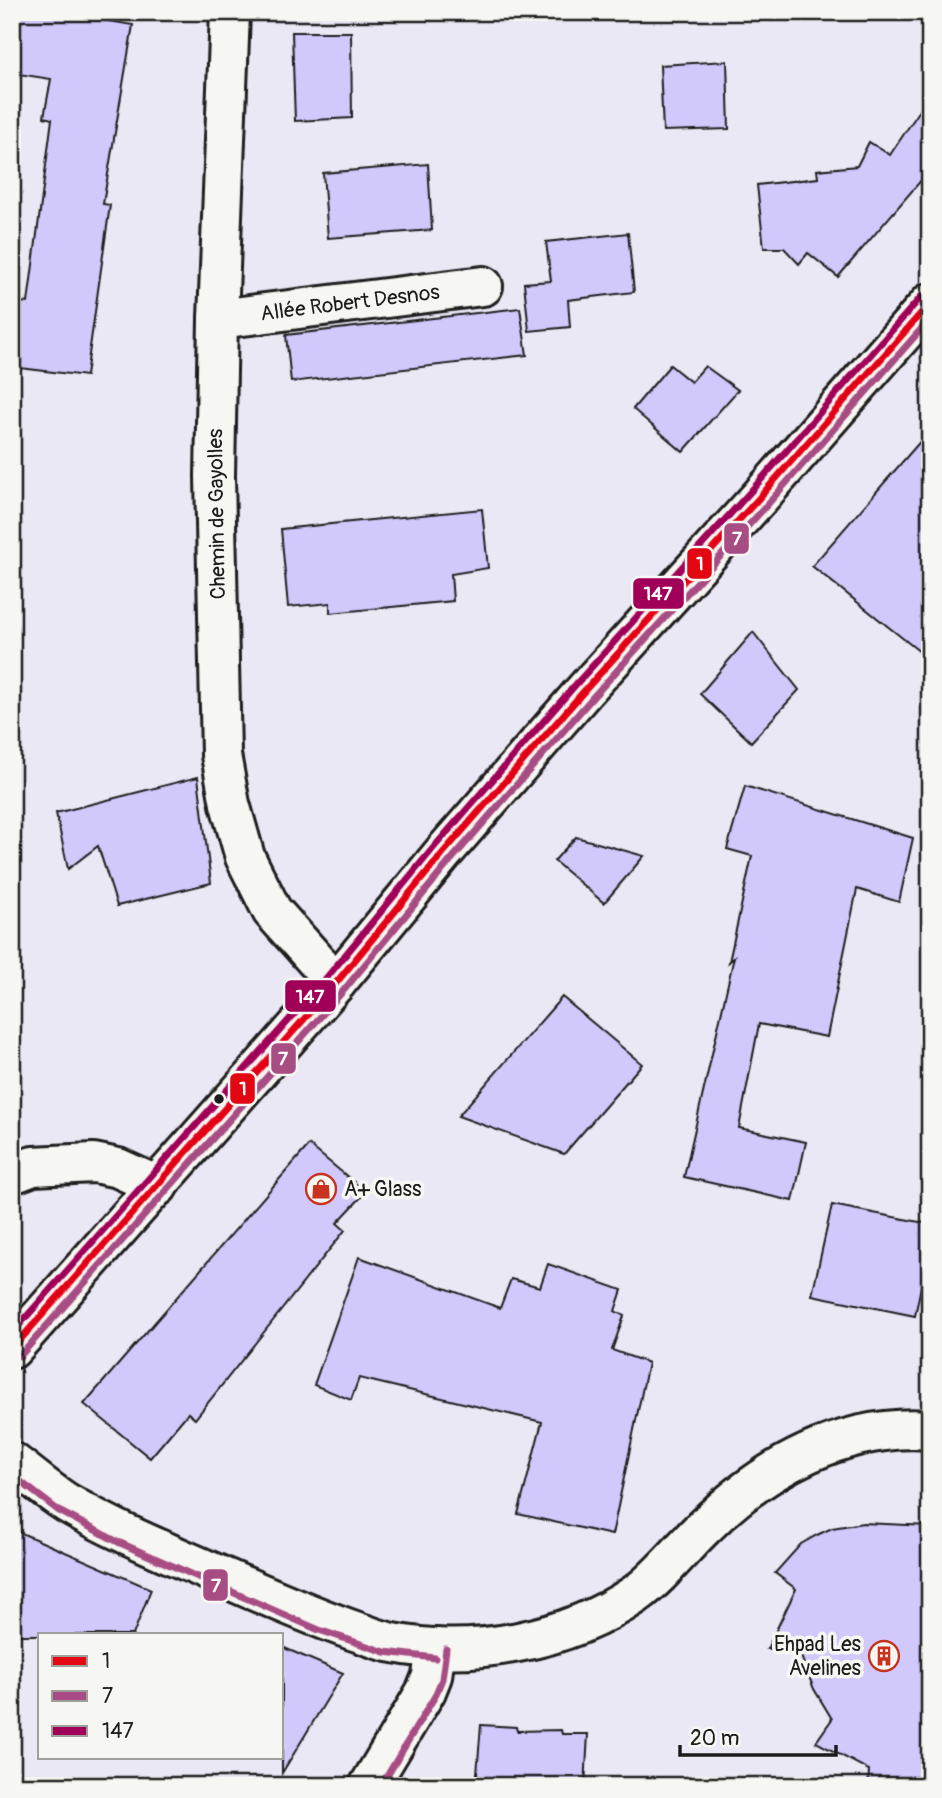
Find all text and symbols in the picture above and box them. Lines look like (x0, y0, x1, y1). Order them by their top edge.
street label: Allée Robert Desnos (259, 279, 442, 327)
street label: Chemin de Gayolles (202, 428, 232, 600)
line badge: 7 (723, 522, 750, 555)
text: 7 (732, 527, 743, 551)
line badge: 1 (686, 547, 713, 580)
text: 1 (696, 552, 704, 576)
line badge: 147 (632, 577, 685, 610)
text: 147 (644, 582, 673, 606)
line badge: 147 (284, 979, 337, 1013)
text: 147 (296, 985, 325, 1009)
line badge: 7 (270, 1042, 297, 1075)
text: 7 (278, 1047, 289, 1071)
line badge: 1 (229, 1072, 256, 1105)
text: 1 (239, 1077, 247, 1101)
unlabelled marker (212, 1092, 226, 1106)
shop icon: A+ Glass (304, 1172, 338, 1206)
place label: A+ Glass (344, 1176, 422, 1203)
line badge: 7 (202, 1568, 229, 1602)
text: 7 (211, 1574, 222, 1598)
place label: Ehpad Les Avelines (774, 1631, 862, 1682)
legend (38, 1633, 284, 1759)
building icon: Ehpad Les Avelines (867, 1639, 901, 1673)
text: 1 (102, 1648, 110, 1675)
text: 7 (102, 1683, 113, 1710)
scale bar (680, 1714, 835, 1758)
text: 147 (102, 1718, 134, 1745)
text: 20 m (690, 1725, 739, 1752)

